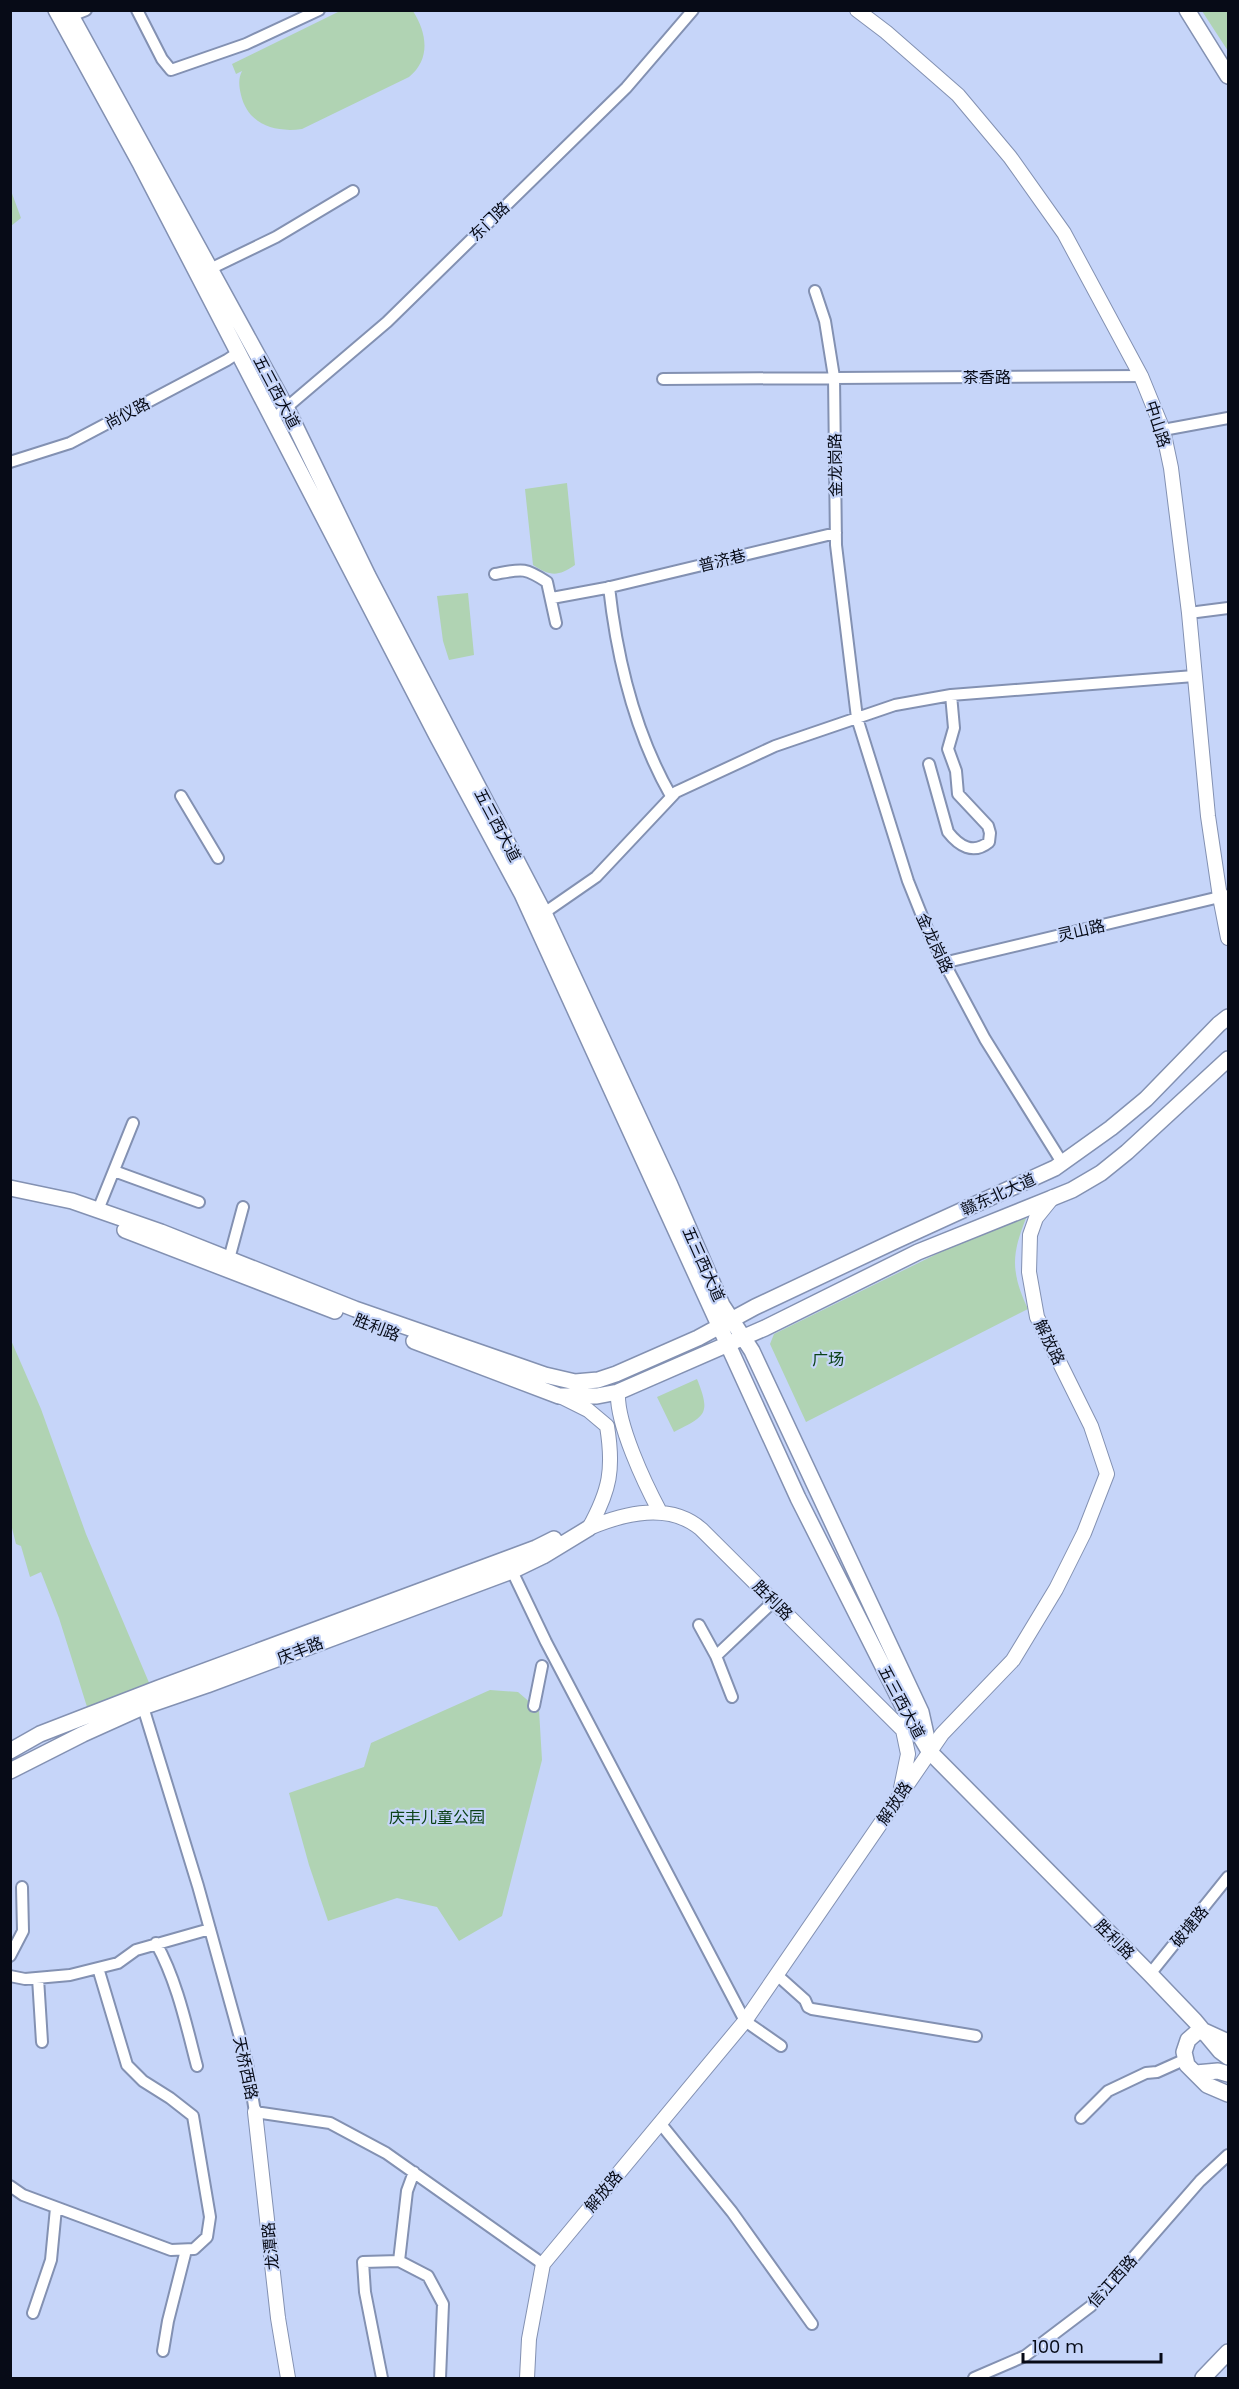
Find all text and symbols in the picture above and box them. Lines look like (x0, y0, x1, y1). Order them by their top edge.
street label: 东门路 (464, 196, 515, 246)
street label: 五三西大道 (248, 352, 305, 433)
street label: 茶香路 (963, 366, 1011, 389)
street label: 尚仪路 (101, 392, 154, 435)
street label: 中山路 (1139, 398, 1176, 451)
street label: 金龙岗路 (823, 433, 848, 497)
street label: 普济巷 (696, 544, 748, 577)
street label: 五三西大道 (469, 785, 526, 866)
street label: 金龙岗路 (911, 909, 958, 977)
street label: 灵山路 (1055, 914, 1107, 947)
street label: 赣东北大道 (957, 1168, 1039, 1221)
street label: 五三西大道 (677, 1223, 730, 1305)
street label: 胜利路 (350, 1308, 403, 1347)
street label: 解放路 (1029, 1316, 1070, 1369)
park label: 广场 (812, 1348, 844, 1371)
street label: 胜利路 (748, 1575, 798, 1625)
street label: 庆丰路 (274, 1631, 327, 1670)
street label: 五三西大道 (873, 1662, 930, 1743)
street label: 解放路 (871, 1777, 917, 1830)
park label: 庆丰儿童公园 (389, 1806, 485, 1829)
street label: 破塘路 (1165, 1901, 1214, 1952)
street label: 胜利路 (1090, 1914, 1140, 1964)
street label: 天桥西路 (228, 2034, 263, 2102)
street label: 解放路 (579, 2166, 628, 2217)
street label: 龙潭路 (257, 2221, 284, 2271)
street label: 信江西路 (1082, 2250, 1142, 2313)
scale bar (1023, 2326, 1161, 2364)
text: 100 m (1032, 2334, 1084, 2359)

